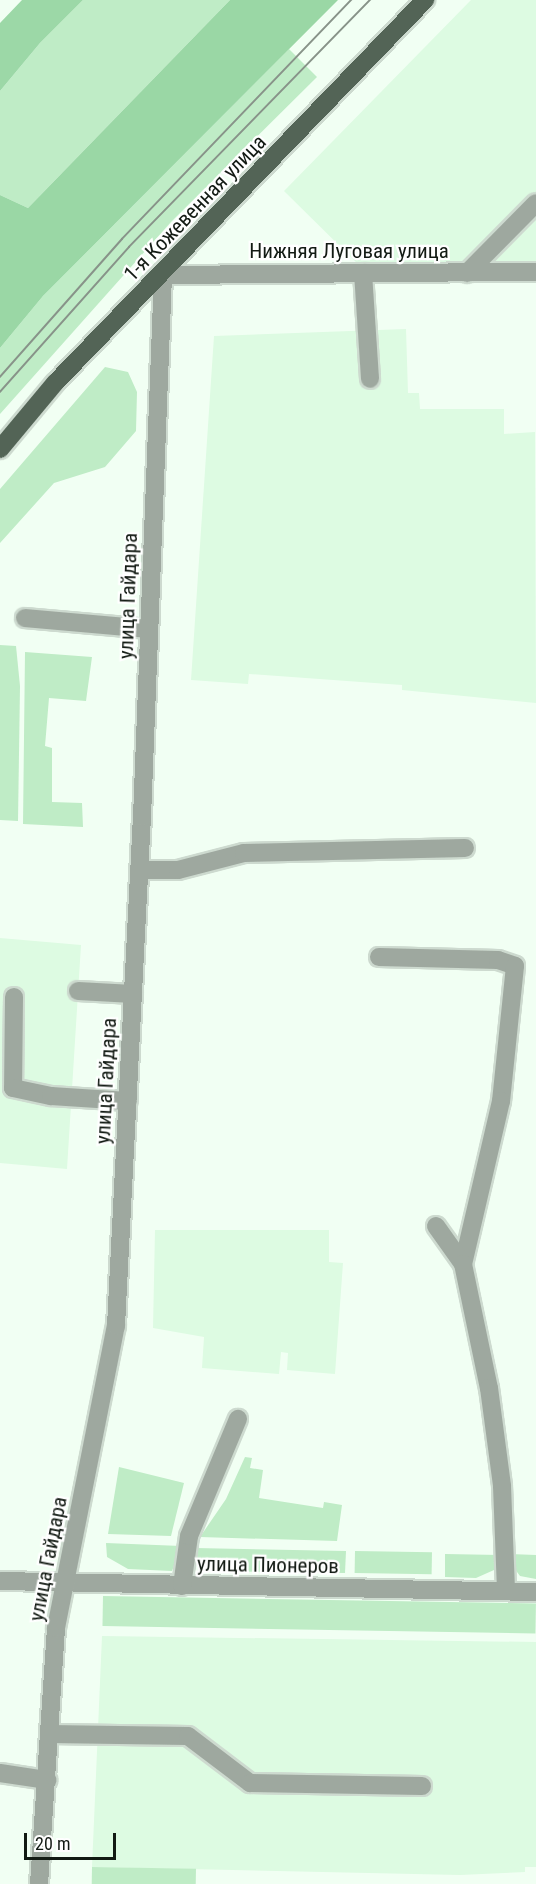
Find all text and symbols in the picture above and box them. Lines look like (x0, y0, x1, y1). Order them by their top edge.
street label: 1-я Кожевенная улица (119, 130, 271, 286)
street label: Нижняя Луговая улица (249, 238, 449, 264)
street label: улица Гайдара (113, 533, 143, 659)
street label: улица Гайдара (90, 1017, 122, 1145)
street label: улица Гайдара (24, 1495, 72, 1623)
street label: улица Пионеров (197, 1551, 339, 1579)
scale bar (27, 1821, 118, 1859)
text: 20 m (35, 1833, 70, 1854)

